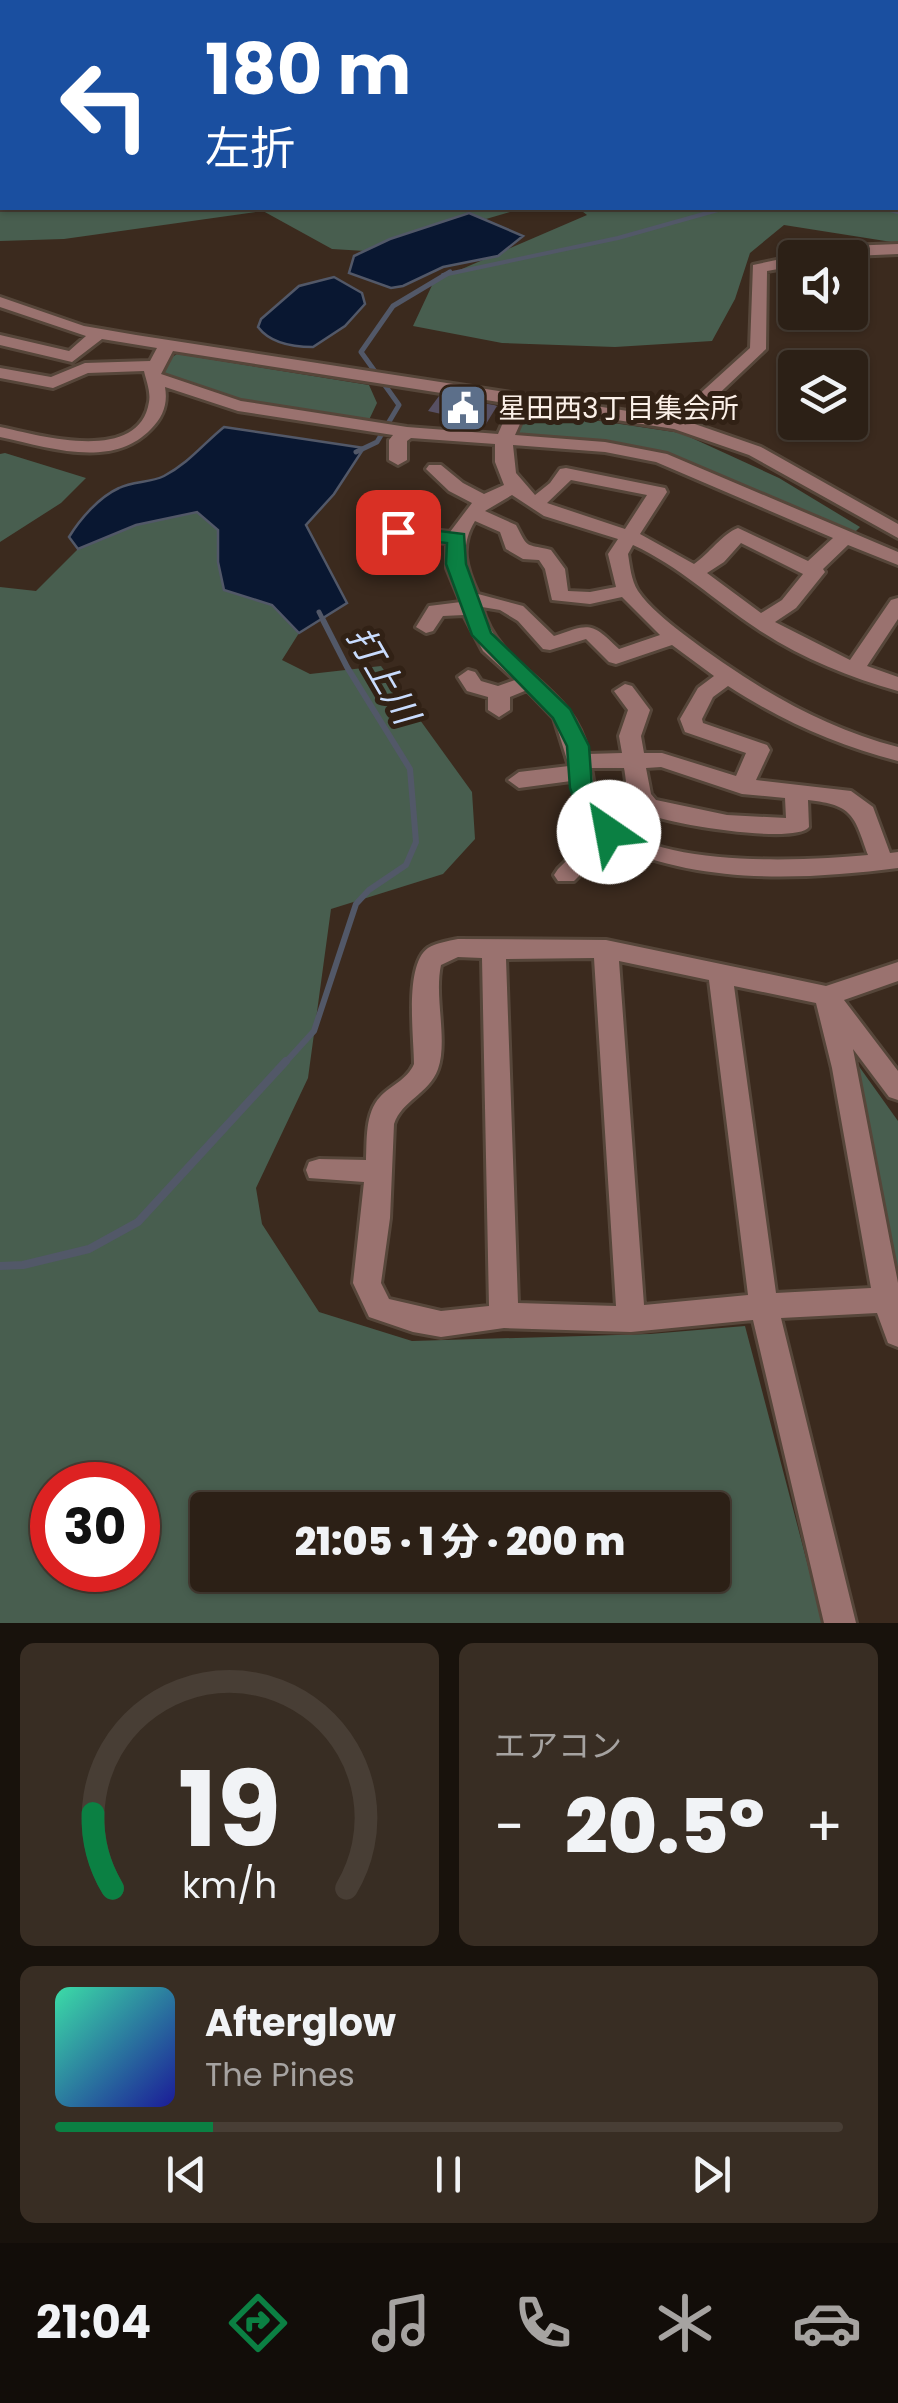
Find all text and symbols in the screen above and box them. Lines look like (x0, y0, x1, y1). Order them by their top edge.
text: 180 m (205, 20, 411, 119)
icon: left (40, 40, 170, 170)
text: 左折 (205, 117, 295, 180)
map controls (778, 240, 868, 440)
button: sound (778, 240, 868, 330)
button: layers (778, 350, 868, 440)
public building icon: 星田西3丁目集会所 (437, 382, 489, 434)
place label: 星田西3丁目集会所 (498, 389, 739, 428)
pin (356, 490, 441, 575)
icon: arrive (371, 505, 426, 560)
water label: 打上川 (336, 617, 433, 736)
position arrow (557, 780, 661, 884)
speed limit sign: 30 (30, 1462, 160, 1592)
text: 21:05 · 1 分 · 200 m (295, 1515, 625, 1568)
text: エアコン (494, 1723, 622, 1768)
text: 19 (178, 1737, 281, 1882)
text: 20.5° (565, 1774, 765, 1879)
text: − (494, 1788, 524, 1865)
text: + (805, 1788, 843, 1865)
text: km/h (182, 1860, 277, 1911)
text: Afterglow (205, 1996, 396, 2049)
text: The Pines (205, 2052, 355, 2097)
icon: previous (159, 2147, 214, 2202)
icon: pause (421, 2147, 476, 2202)
icon: next (684, 2147, 739, 2202)
icon: directions (223, 2288, 293, 2358)
icon: music (366, 2288, 436, 2358)
icon: phone (508, 2288, 578, 2358)
icon: climate (650, 2288, 720, 2358)
icon: car (792, 2288, 862, 2358)
text: 21:04 (36, 2291, 151, 2354)

